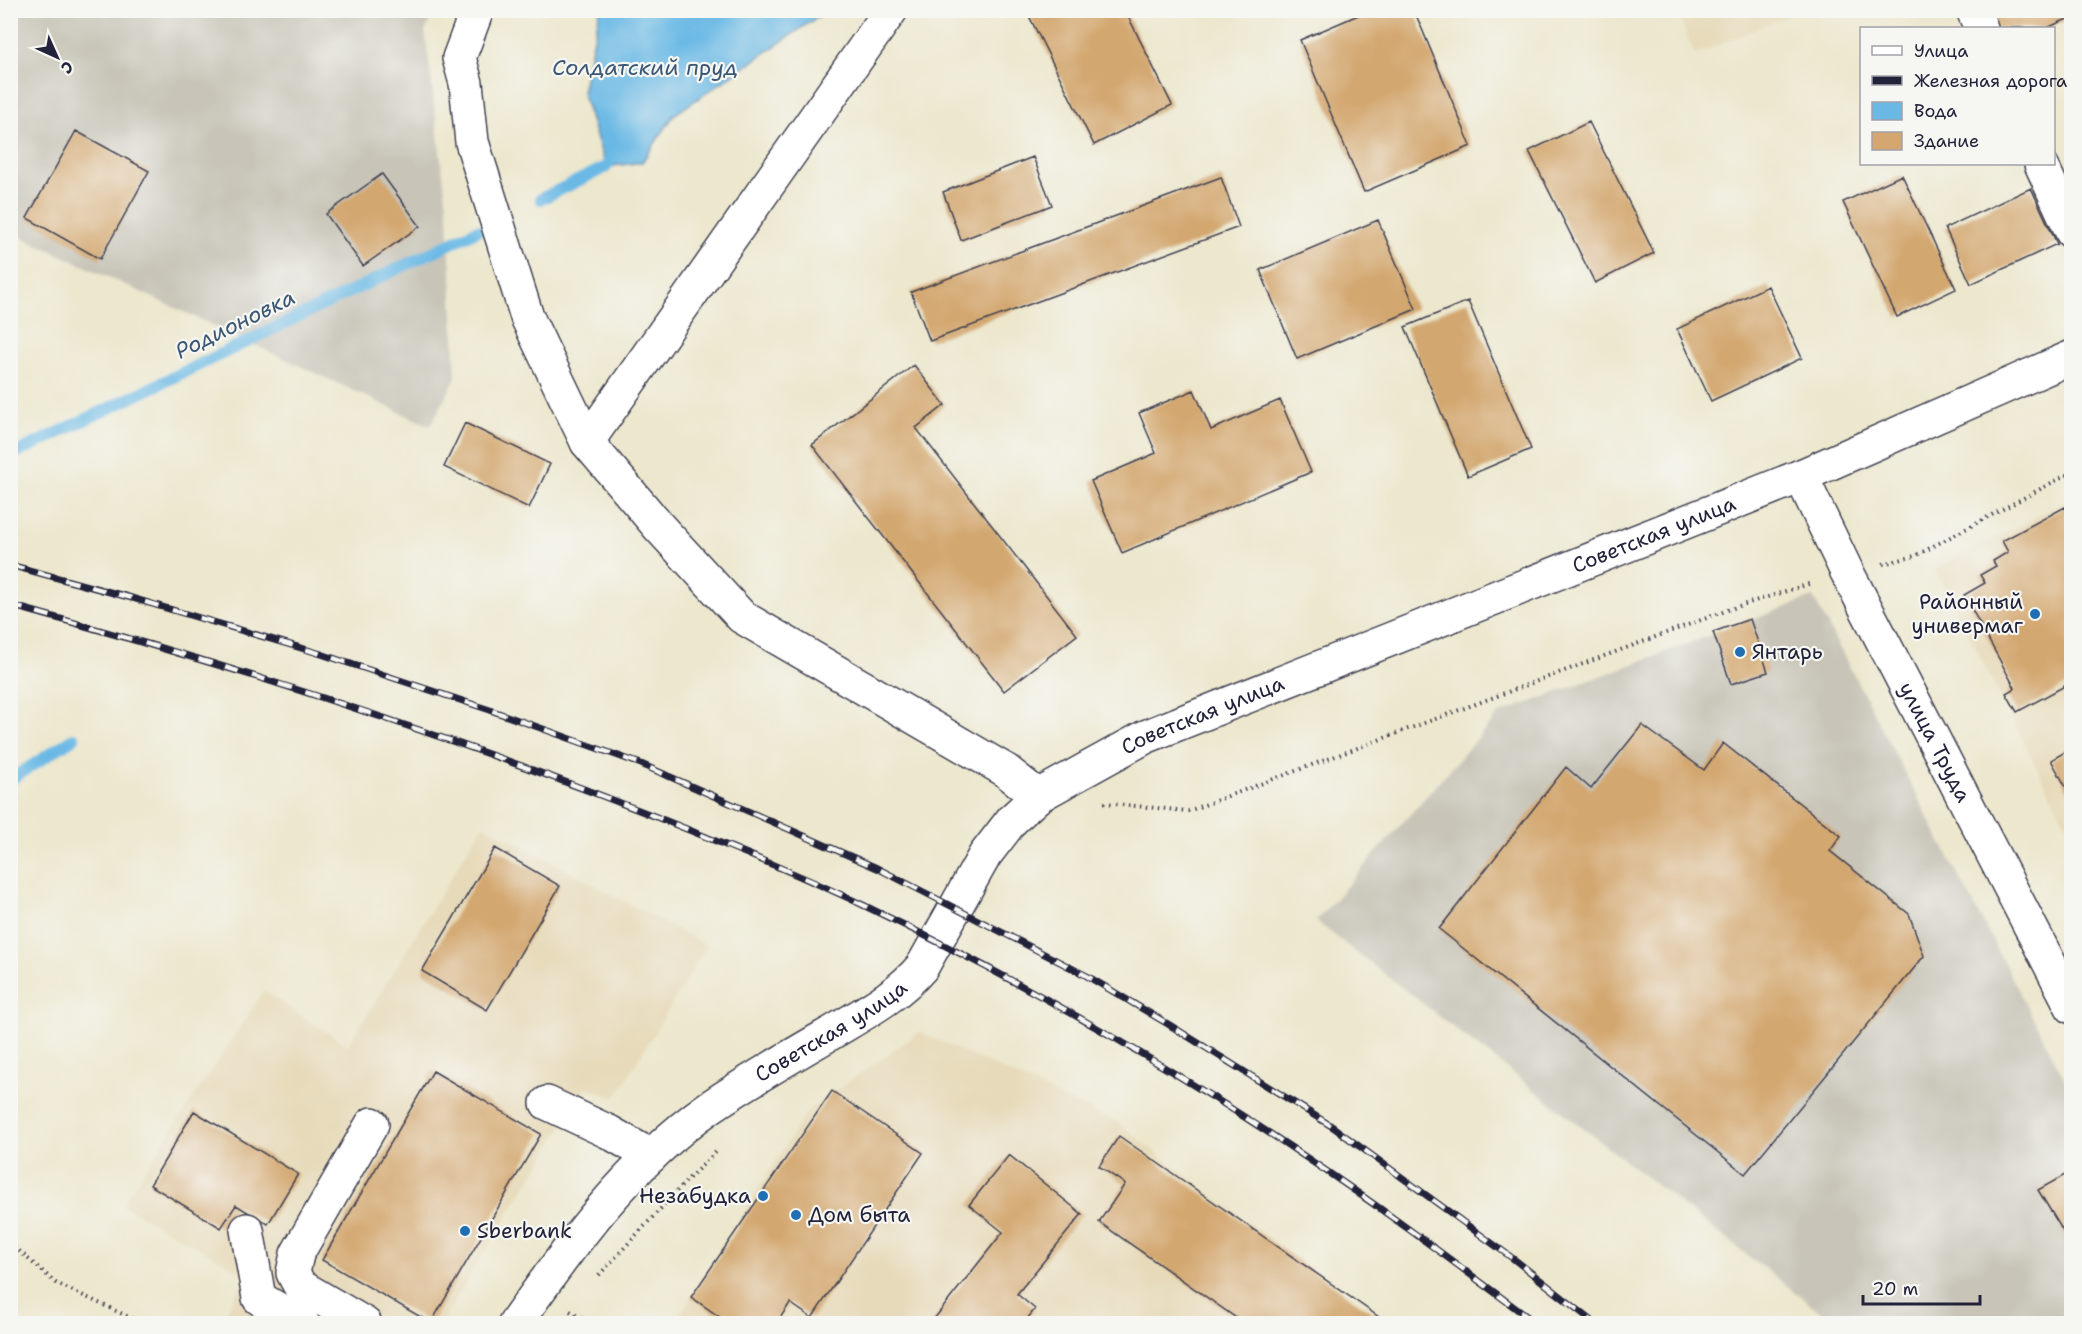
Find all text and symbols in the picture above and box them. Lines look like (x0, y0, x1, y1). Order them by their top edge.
north arrow (27, 27, 87, 87)
legend (1860, 27, 2055, 165)
text: Улица (1914, 39, 1968, 63)
water label: Солдатский пруд (552, 53, 738, 82)
text: С (56, 56, 78, 78)
text: Железная дорога (1914, 69, 2067, 93)
text: Вода (1914, 99, 1957, 123)
text: Здание (1914, 129, 1979, 153)
water label: Родионовка (170, 282, 300, 366)
street label: Советская улица (1568, 489, 1740, 580)
place label: Районный универмаг (1912, 588, 2024, 640)
marker: Районный универмаг (2028, 607, 2042, 621)
place label: Янтарь (1752, 638, 1823, 666)
marker: Янтарь (1733, 645, 1747, 659)
street label: Советская улица (1116, 669, 1288, 761)
street label: улица Труда (1892, 677, 1978, 807)
street label: Советская улица (750, 974, 913, 1089)
place label: Незабудка (639, 1182, 751, 1210)
marker: Незабудка (756, 1189, 770, 1203)
place label: Дом быта (808, 1201, 910, 1229)
marker: Дом быта (789, 1208, 803, 1222)
place label: Sberbank (477, 1217, 572, 1245)
marker: Sberbank (458, 1224, 472, 1238)
scale bar (1863, 1268, 1980, 1306)
text: 20 m (1872, 1277, 1918, 1301)

